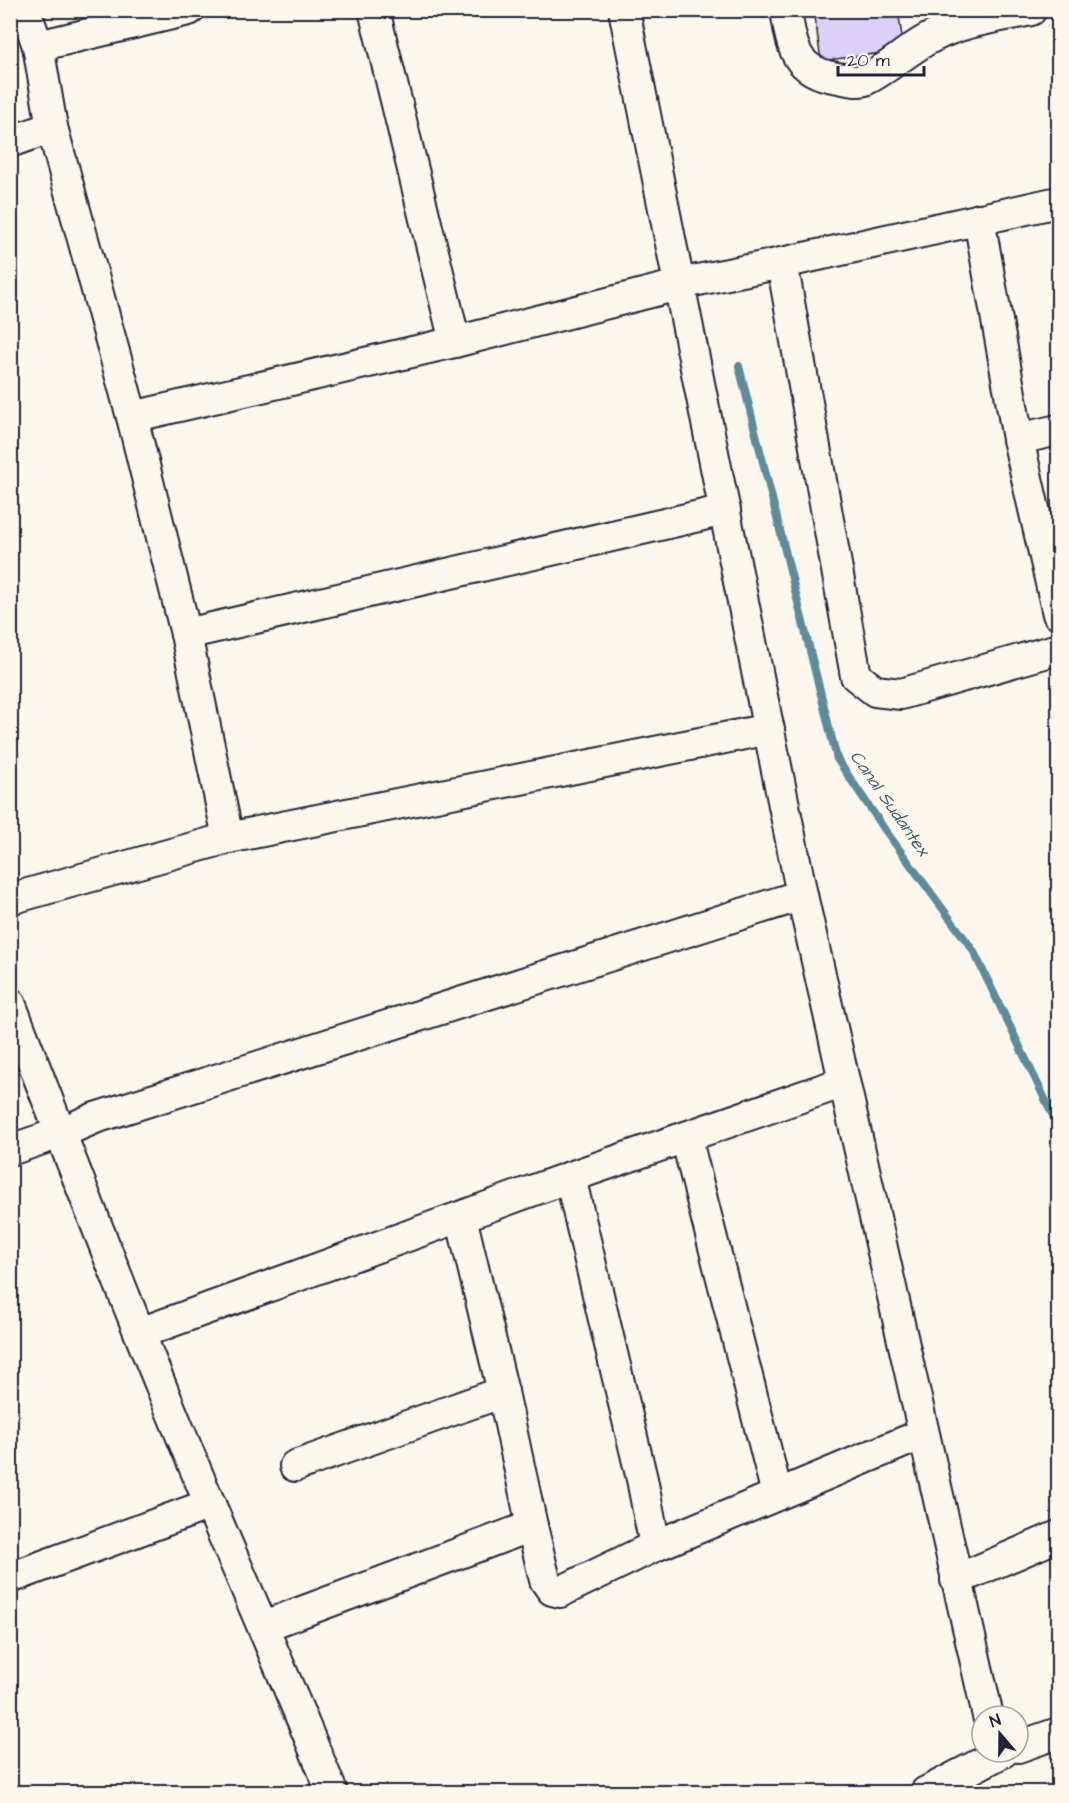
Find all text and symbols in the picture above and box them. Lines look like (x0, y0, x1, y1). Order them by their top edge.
scale bar (838, 39, 924, 77)
text: 20 m (847, 48, 890, 73)
water label: Canal Sudantex (844, 745, 936, 862)
north arrow (970, 1704, 1030, 1764)
text: N (987, 1709, 1004, 1733)

